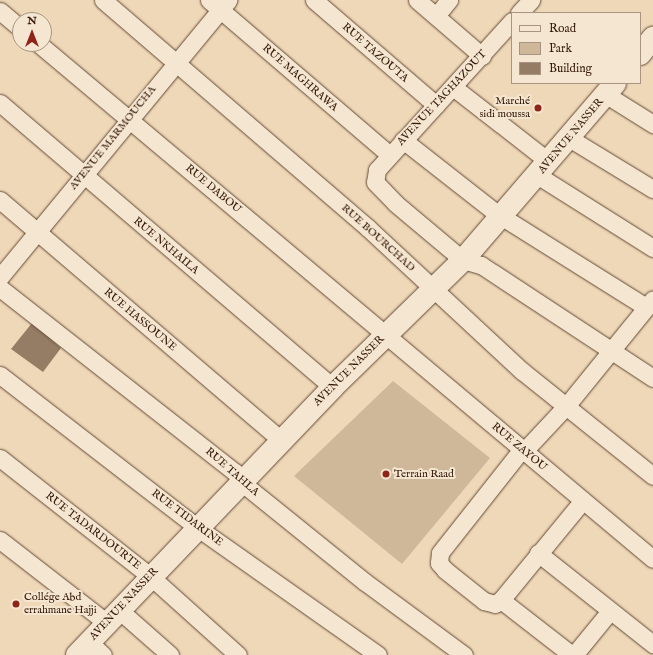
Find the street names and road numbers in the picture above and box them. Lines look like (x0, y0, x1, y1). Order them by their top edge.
street label: RUE TAZOUTA (339, 21, 411, 85)
street label: RUE MAGHRAWA (260, 42, 340, 114)
street label: AVENUE TAGHAZOUT (394, 48, 490, 148)
street label: AVENUE MARMOUCHA (67, 83, 159, 193)
street label: AVENUE NASSER (536, 96, 606, 176)
street label: RUE DABOU (182, 162, 244, 216)
street label: RUE BOURCHAD (338, 201, 418, 275)
street label: RUE NKHAILA (130, 215, 202, 277)
street label: RUE HASSOUNE (101, 286, 179, 354)
street label: AVENUE NASSER (311, 333, 387, 409)
street label: RUE ZAYOU (489, 420, 549, 474)
street label: RUE TAHLA (202, 445, 262, 499)
street label: RUE TIDARINE (149, 487, 225, 549)
street label: RUE TADARDOURTE (43, 490, 143, 572)
street label: AVENUE NASSER (87, 565, 161, 643)

